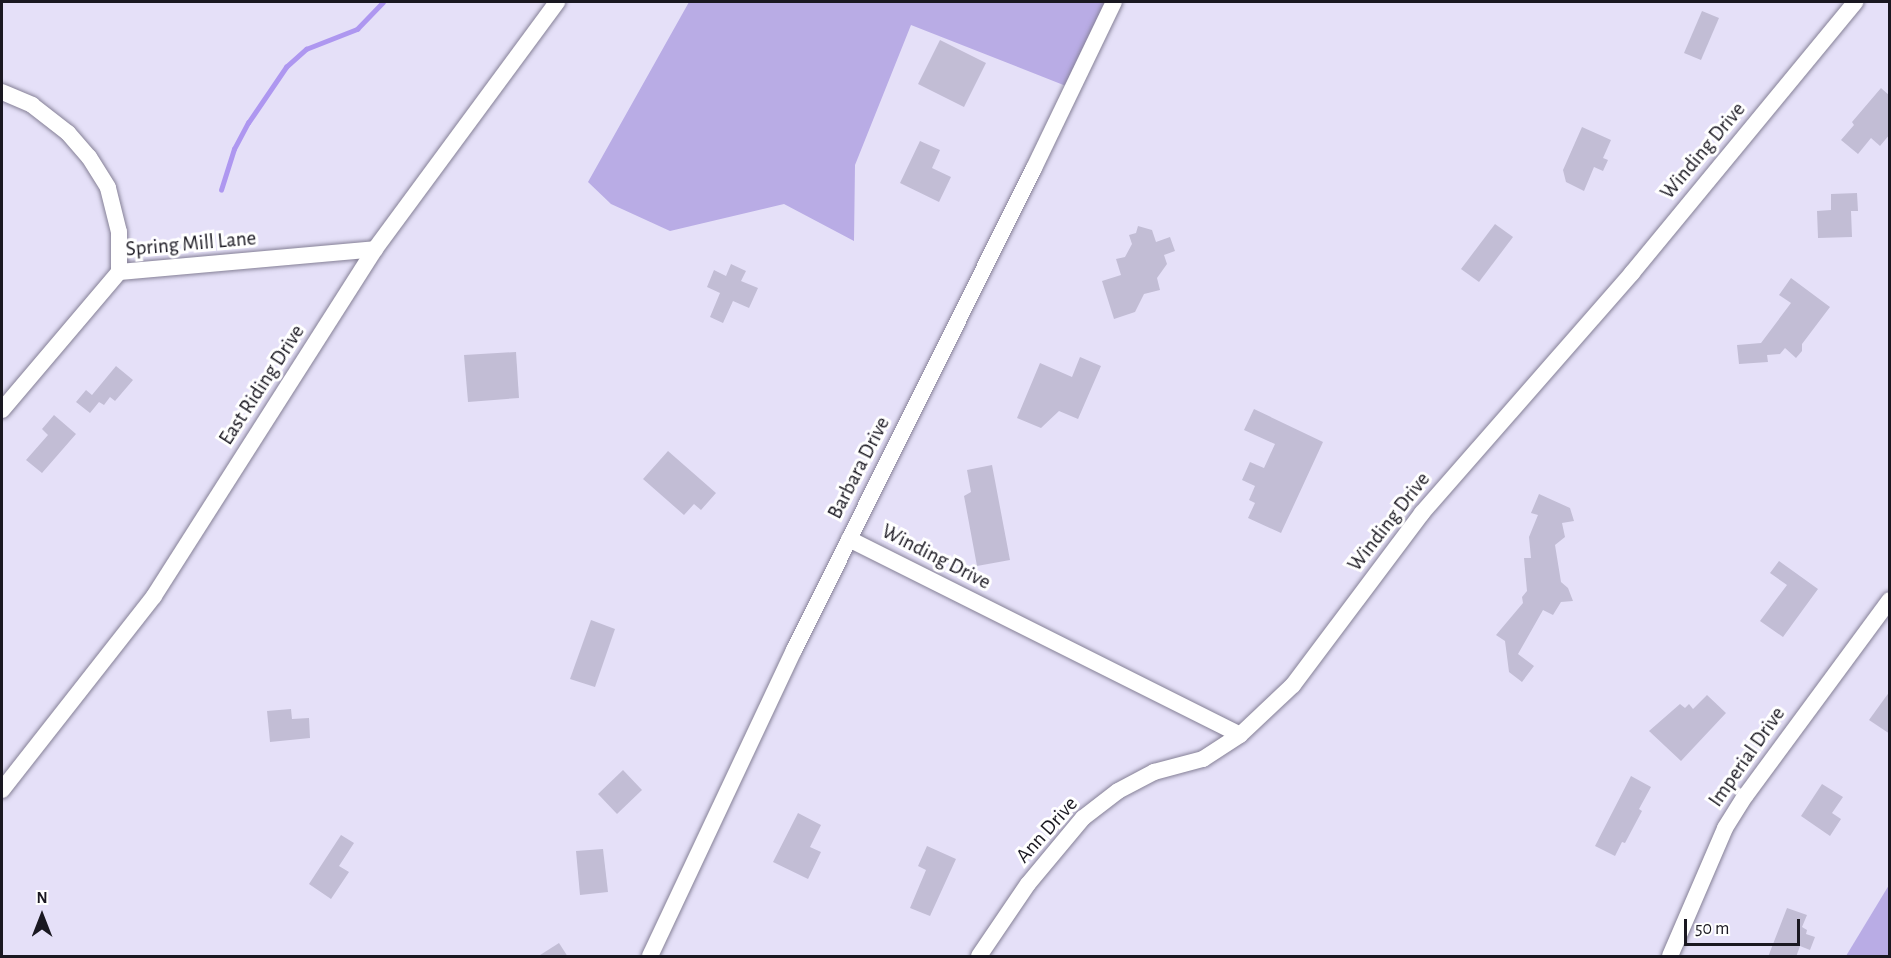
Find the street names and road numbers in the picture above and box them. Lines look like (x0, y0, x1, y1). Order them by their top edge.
street label: Winding Drive (1655, 97, 1751, 205)
street label: Spring Mill Lane (125, 226, 257, 262)
street label: East Riding Drive (214, 320, 310, 450)
street label: Barbara Drive (823, 413, 895, 523)
street label: Winding Drive (1342, 467, 1436, 577)
street label: Winding Drive (877, 519, 995, 595)
street label: Imperial Drive (1703, 702, 1791, 812)
street label: Ann Drive (1011, 792, 1083, 868)

